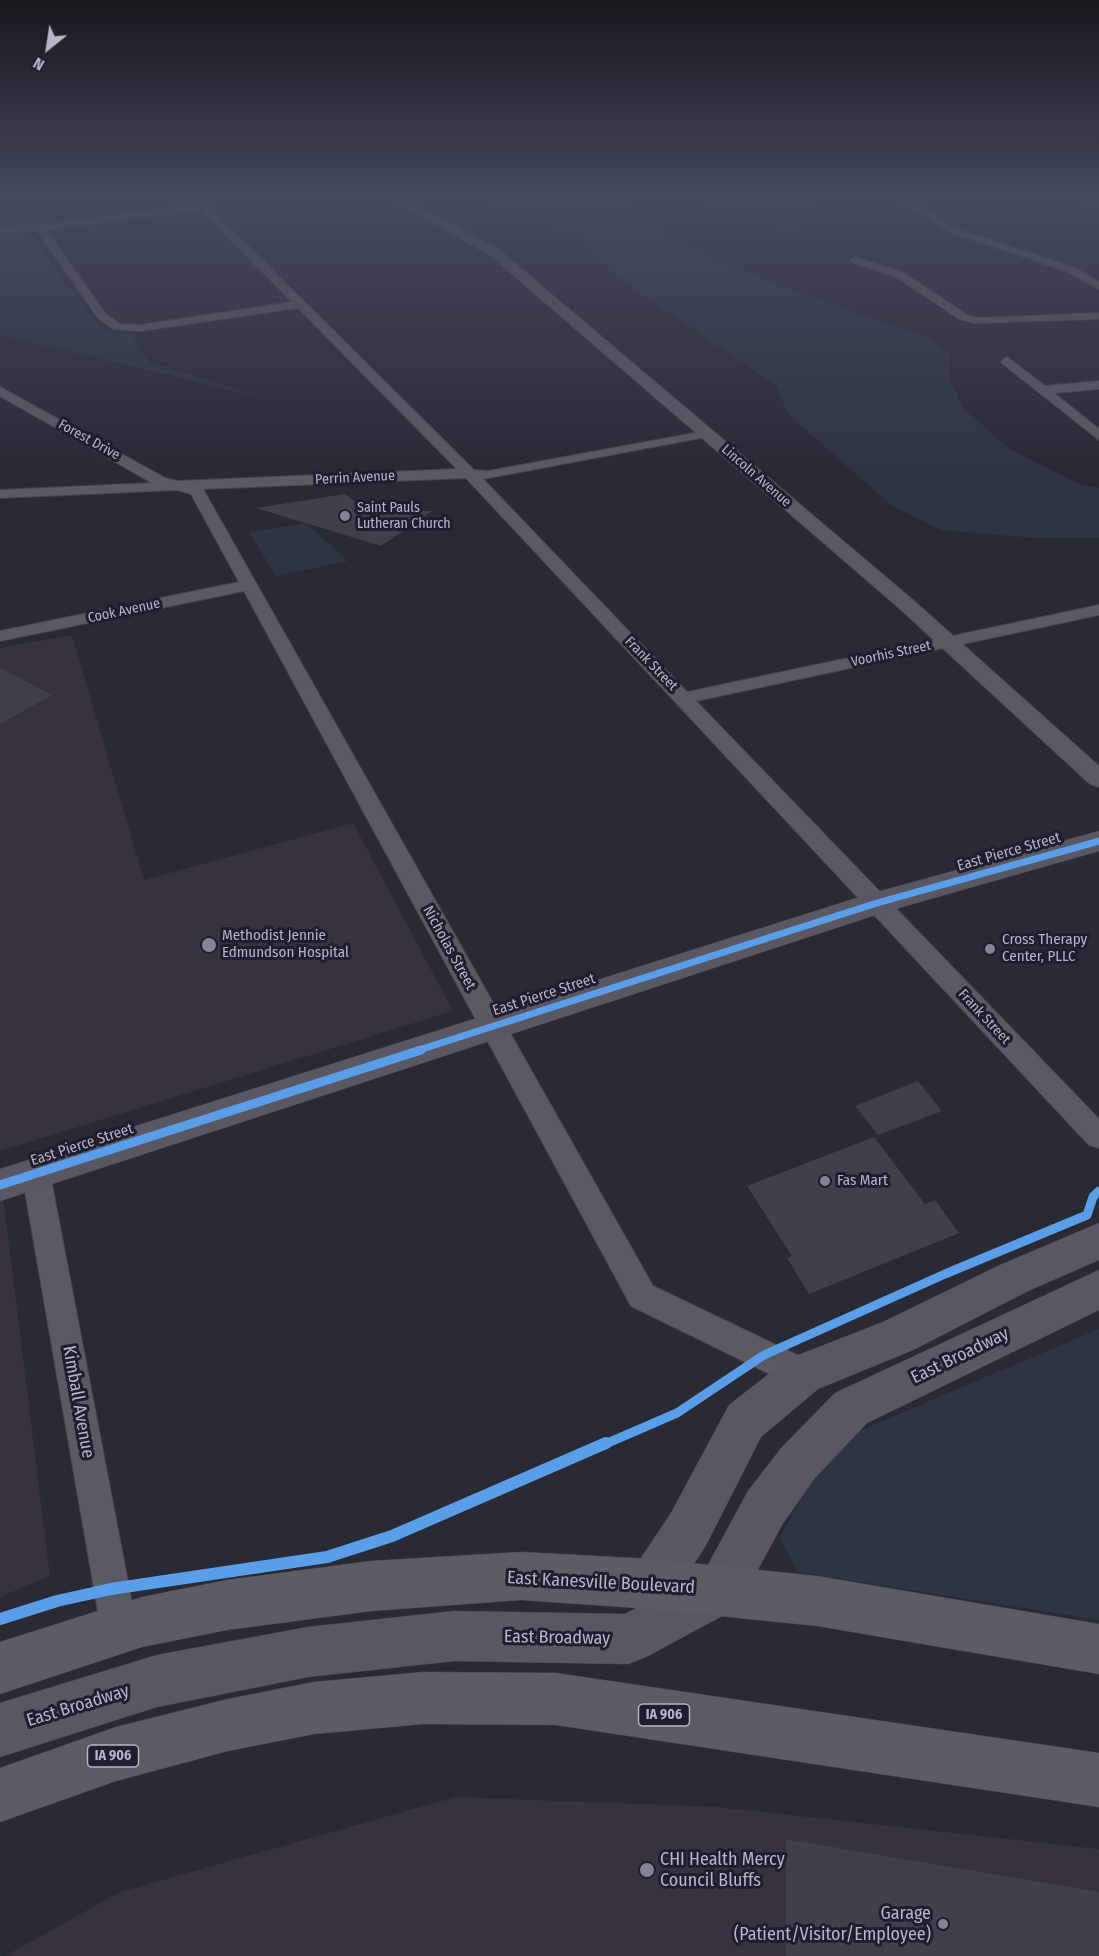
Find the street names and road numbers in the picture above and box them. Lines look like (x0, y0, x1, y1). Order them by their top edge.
street label: Forest Drive (55, 416, 123, 464)
street label: Lincoln Avenue (718, 441, 794, 511)
street label: Perrin Avenue (315, 468, 395, 488)
street label: Cook Avenue (86, 595, 162, 627)
street label: Frank Street (621, 634, 681, 694)
street label: Voorhis Street (850, 637, 932, 671)
street label: East Pierce Street (955, 829, 1063, 875)
street label: Nicholas Street (419, 903, 479, 993)
street label: East Pierce Street (490, 970, 598, 1020)
street label: Frank Street (954, 986, 1014, 1048)
street label: East Pierce Street (28, 1120, 136, 1170)
street label: East Broadway (908, 1323, 1012, 1389)
street label: Kimball Avenue (57, 1344, 99, 1460)
street label: East Kanesville Boulevard (507, 1567, 695, 1599)
street label: East Broadway (504, 1626, 610, 1650)
street label: East Broadway (24, 1680, 132, 1732)
road number: IA 906 (638, 1704, 690, 1726)
road number: IA 906 (88, 1745, 138, 1767)

